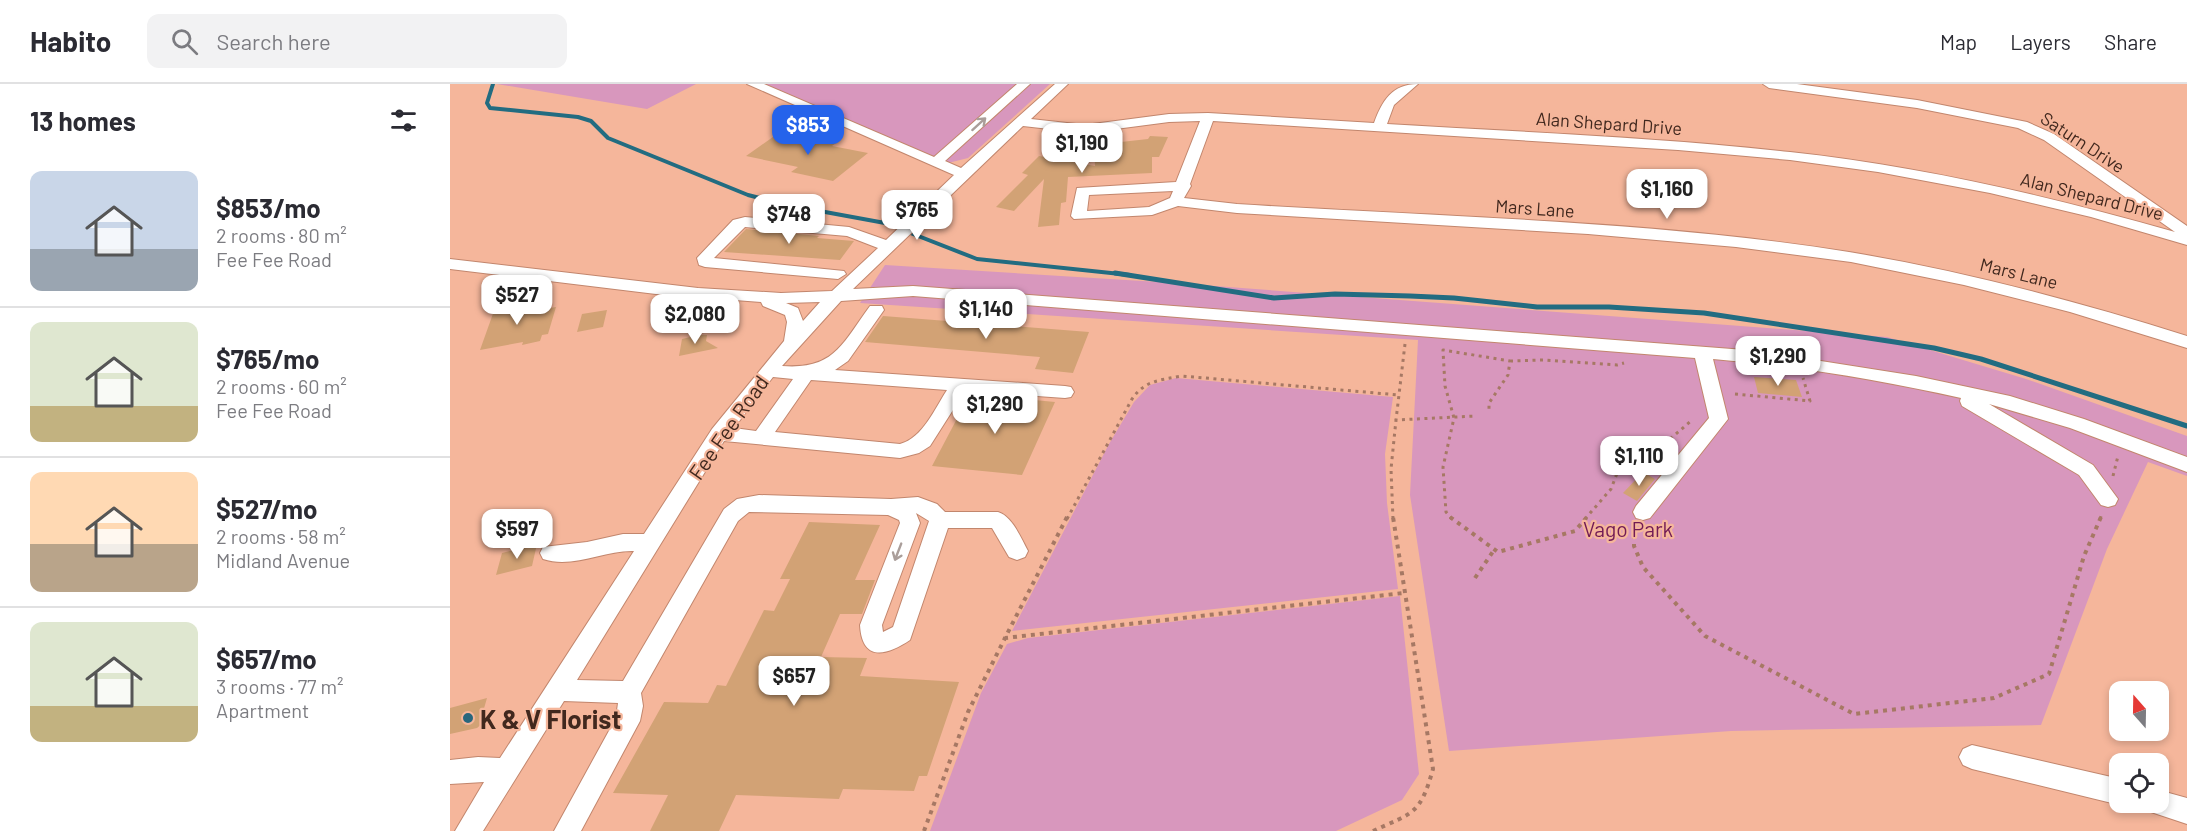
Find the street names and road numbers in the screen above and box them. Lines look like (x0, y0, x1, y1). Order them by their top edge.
street label: Alan Shepard Drive (1535, 107, 1683, 139)
street label: Saturn Drive (2037, 107, 2129, 177)
street label: Alan Shepard Drive (2018, 168, 2166, 224)
street label: Mars Lane (1495, 194, 1575, 222)
street label: Mars Lane (1978, 253, 2060, 293)
street label: Fee Fee Road (683, 370, 773, 484)

